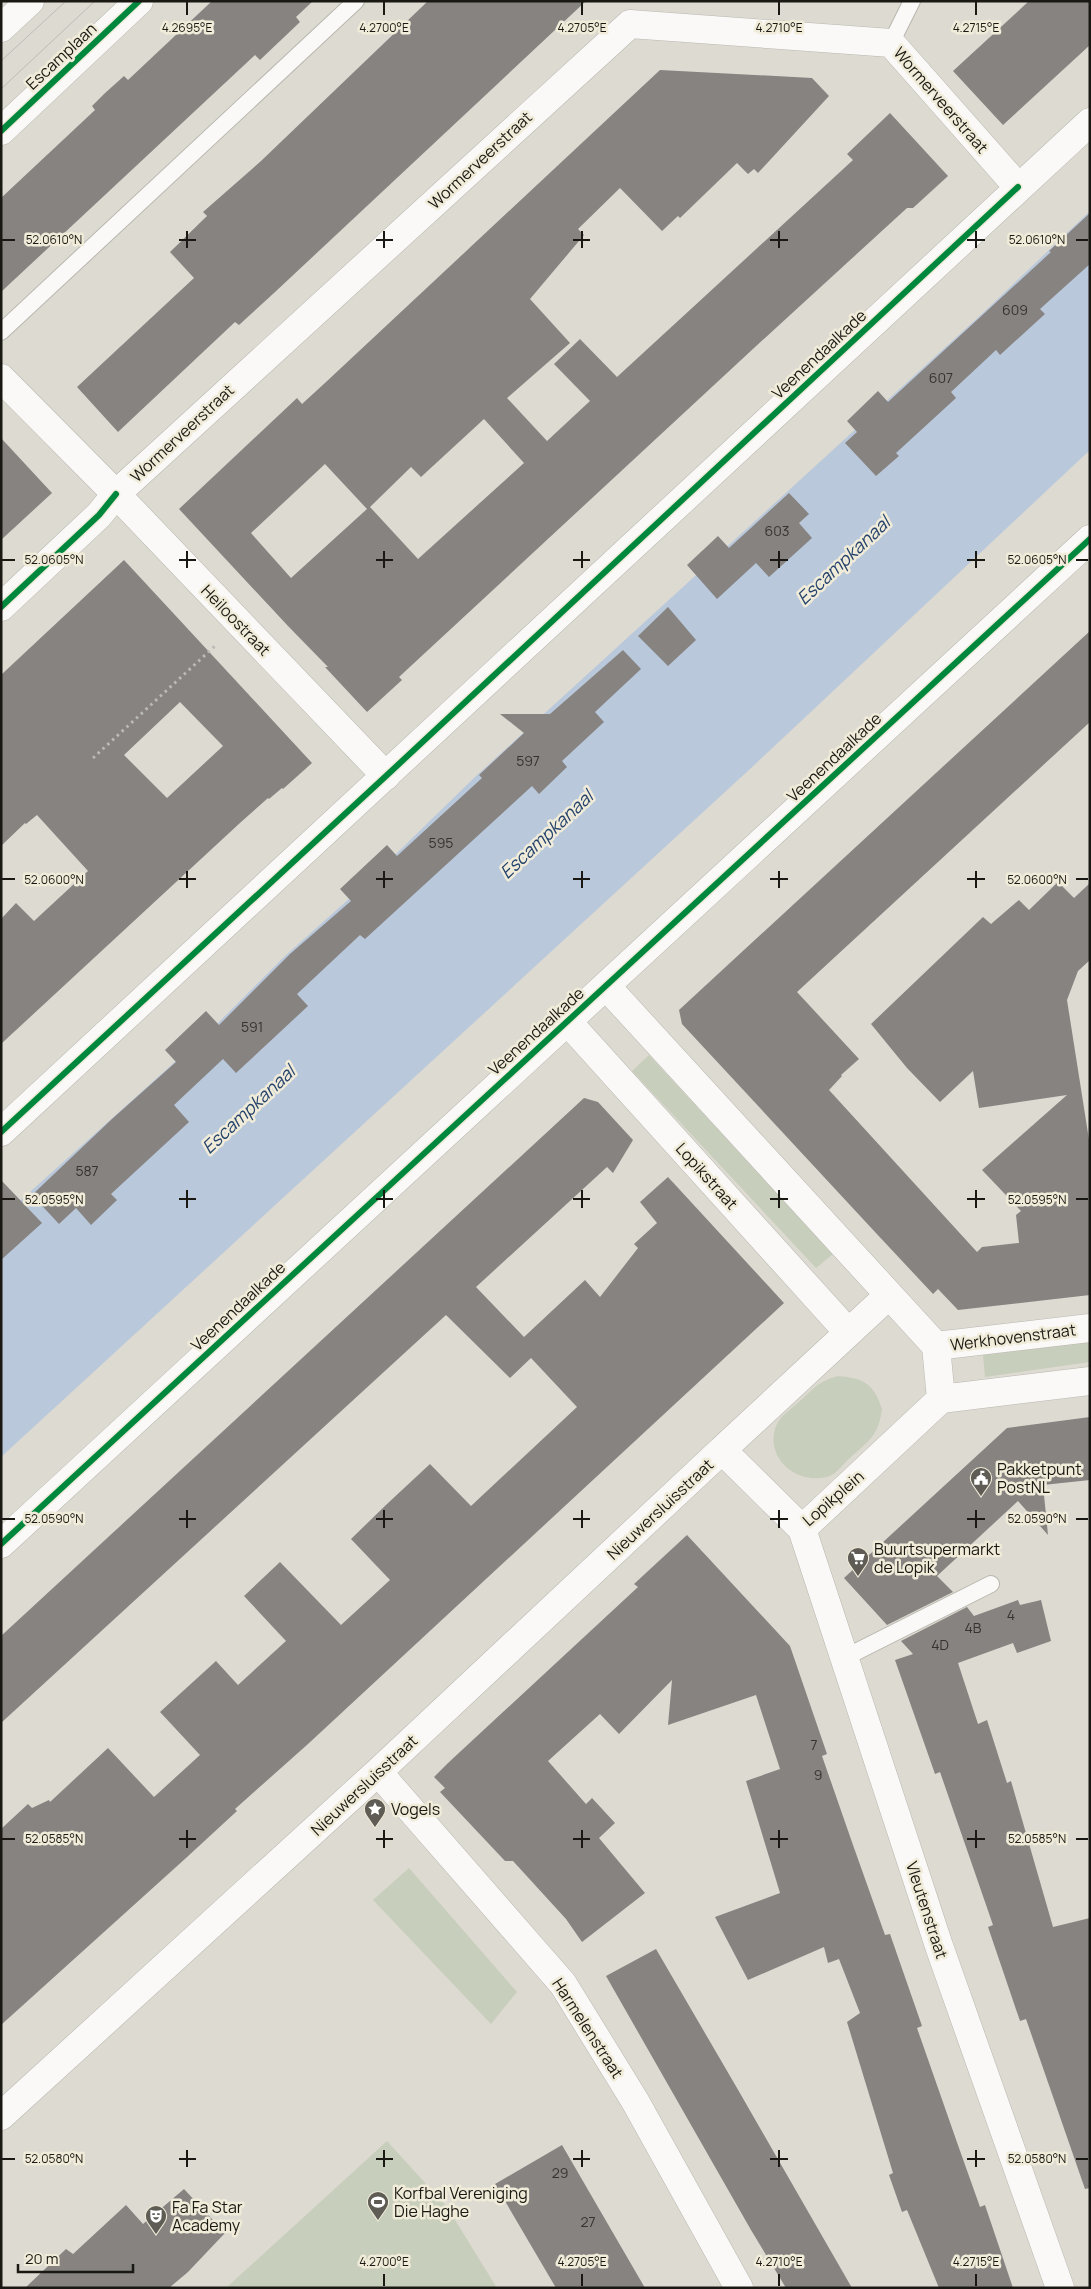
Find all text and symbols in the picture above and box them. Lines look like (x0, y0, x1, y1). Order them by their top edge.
street label: Escamplaan (21, 18, 101, 94)
text: 4.2695°E (162, 19, 212, 36)
text: 4.2700°E (359, 19, 409, 36)
text: 4.2705°E (557, 19, 607, 36)
text: 4.2710°E (756, 19, 803, 36)
text: 4.2715°E (953, 19, 999, 36)
street label: Wormerveerstraat (889, 42, 993, 158)
street label: Wormerveerstraat (423, 106, 537, 214)
text: 52.0610°N (26, 231, 82, 248)
text: 52.0610°N (1009, 231, 1065, 248)
house number: 609 (1002, 300, 1028, 319)
street label: Veenendaalkade (767, 304, 871, 404)
house number: 607 (929, 368, 953, 387)
street label: Wormerveerstraat (125, 379, 239, 487)
water label: Escampkanaal (791, 509, 897, 609)
house number: 603 (765, 521, 789, 540)
text: 52.0605°N (24, 551, 84, 568)
text: 52.0605°N (1007, 551, 1067, 568)
street label: Heiloostraat (196, 580, 276, 660)
street label: Veenendaalkade (782, 707, 886, 807)
house number: 597 (516, 751, 540, 770)
water label: Escampkanaal (494, 783, 600, 883)
house number: 595 (429, 833, 453, 852)
text: 52.0600°N (24, 871, 84, 888)
text: 52.0600°N (1007, 871, 1067, 888)
street label: Veenendaalkade (483, 982, 589, 1080)
house number: 591 (241, 1017, 263, 1036)
water label: Escampkanaal (196, 1058, 302, 1158)
street label: Lopikstraat (671, 1138, 743, 1214)
house number: 587 (75, 1161, 99, 1180)
text: 52.0595°N (25, 1191, 83, 1208)
text: 52.0595°N (1008, 1191, 1066, 1208)
street label: Veenendaalkade (186, 1256, 290, 1356)
street label: Werkhovenstraat (949, 1318, 1077, 1356)
street label: Nieuwersluisstraat (602, 1454, 718, 1564)
place label: Pakketpunt PostNL (997, 1458, 1082, 1498)
street label: Lopikplein (798, 1465, 868, 1531)
public building icon: Pakketpunt PostNL (969, 1466, 993, 1497)
text: 52.0590°N (24, 1510, 84, 1527)
text: 52.0590°N (1007, 1510, 1067, 1527)
place label: Buurtsupermarkt de Lopik (874, 1538, 1000, 1578)
supermarket icon: Buurtsupermarkt de Lopik (846, 1546, 870, 1577)
house number: 4 (1007, 1605, 1015, 1624)
house number: 4B (965, 1618, 982, 1637)
house number: 4D (931, 1635, 949, 1654)
street label: Nieuwersluisstraat (306, 1730, 422, 1840)
house number: 7 (810, 1735, 818, 1754)
house number: 9 (814, 1765, 822, 1784)
place icon: Vogels (363, 1797, 387, 1828)
place label: Vogels (391, 1798, 440, 1820)
text: 52.0585°N (25, 1830, 83, 1847)
text: 52.0585°N (1008, 1830, 1066, 1847)
street label: Vleutenstraat (901, 1859, 953, 1961)
street label: Harmelenstraat (547, 1974, 629, 2082)
text: 52.0580°N (25, 2150, 83, 2167)
text: 52.0580°N (1008, 2150, 1066, 2167)
house number: 29 (552, 2163, 568, 2182)
place label: Korfbal Vereniging Die Haghe (394, 2182, 528, 2222)
sports icon: Korfbal Vereniging Die Haghe (366, 2190, 390, 2221)
place label: Fa Fa Star Academy (172, 2196, 243, 2236)
theatre icon: Fa Fa Star Academy (144, 2204, 168, 2235)
house number: 27 (580, 2212, 596, 2231)
scale bar (18, 2242, 132, 2274)
text: 20 m (25, 2248, 58, 2269)
text: 4.2700°E (359, 2253, 409, 2270)
text: 4.2705°E (557, 2253, 607, 2270)
text: 4.2710°E (756, 2253, 803, 2270)
text: 4.2715°E (953, 2253, 999, 2270)

